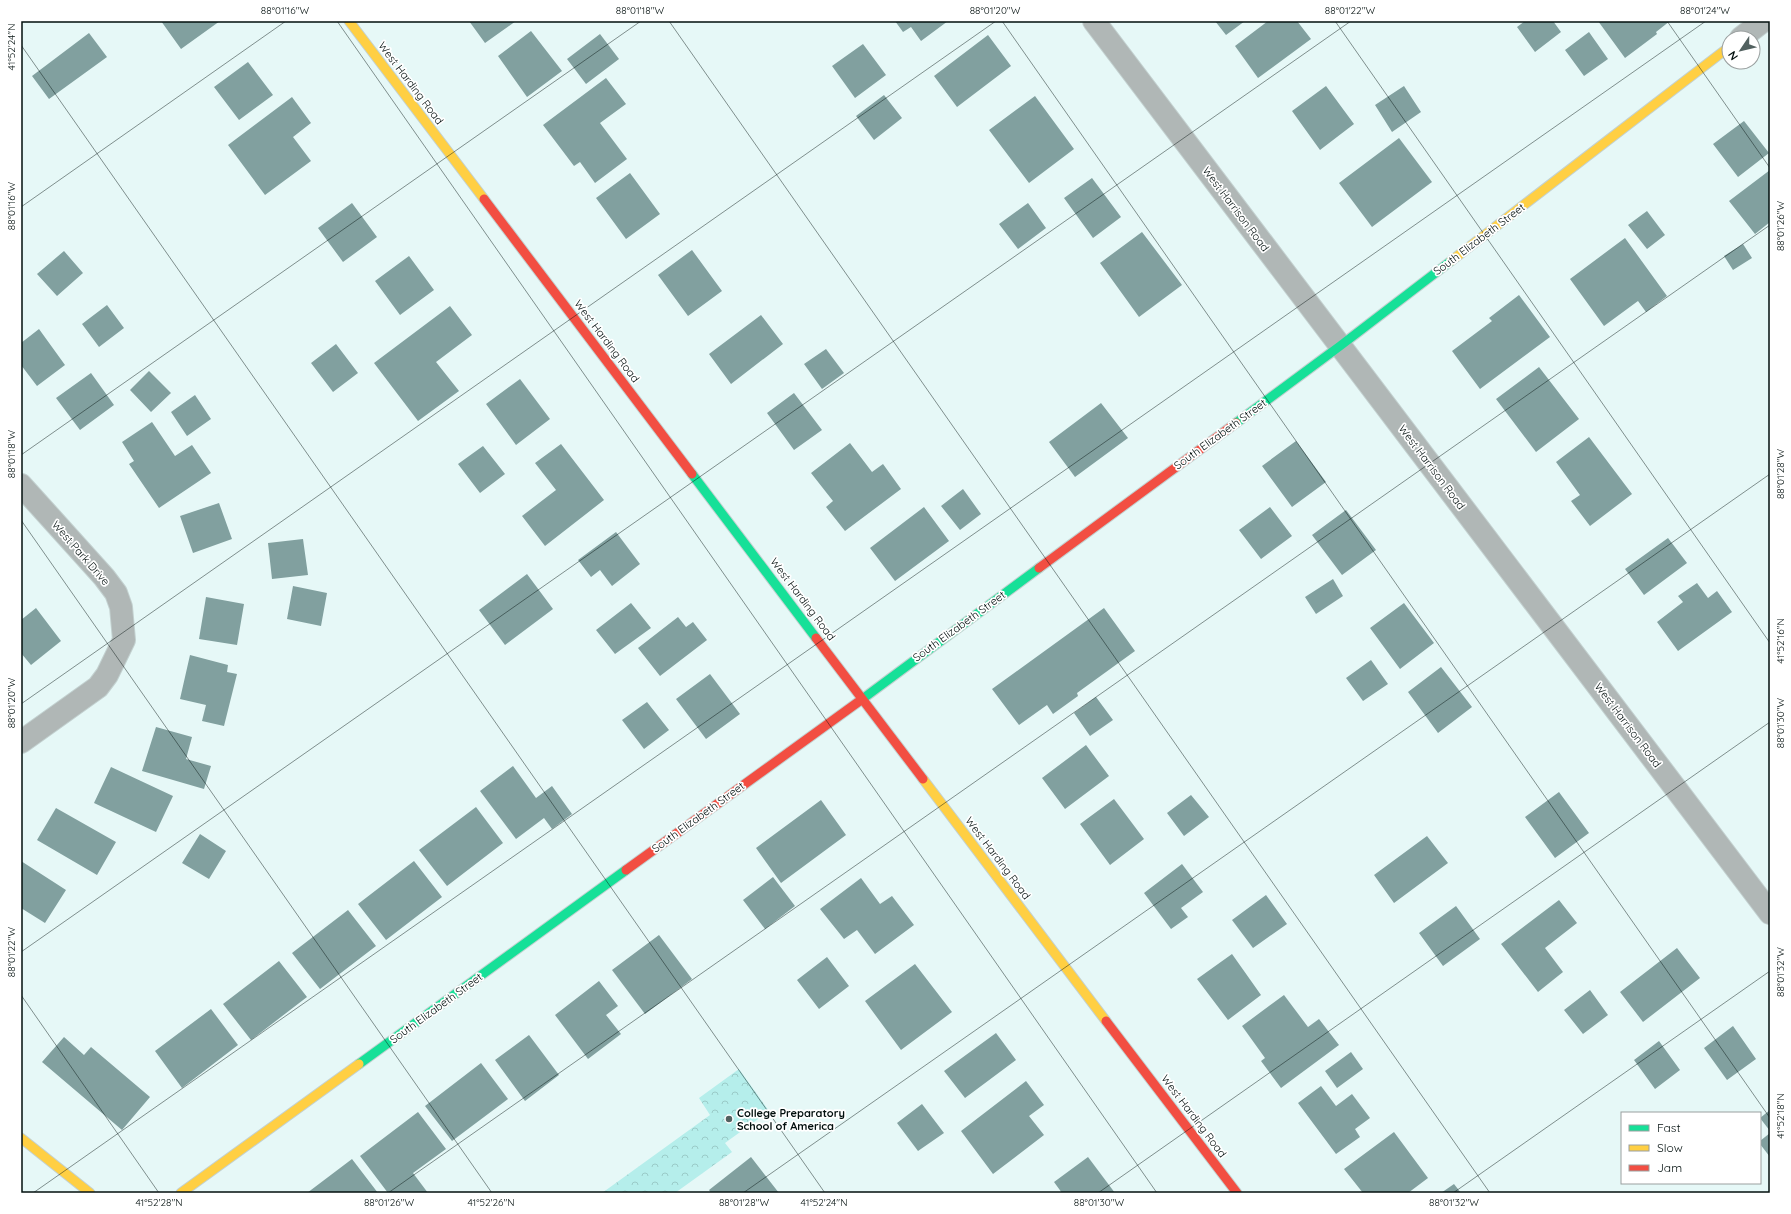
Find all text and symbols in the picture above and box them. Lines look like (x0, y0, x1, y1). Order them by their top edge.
text: 88°01'16"W (261, 4, 309, 17)
text: 88°01'18"W (616, 4, 664, 17)
text: 88°01'20"W (970, 4, 1021, 17)
text: 88°01'22"W (1325, 4, 1375, 17)
text: 88°01'24"W (1680, 4, 1730, 17)
text: 41°52'24"N (5, 24, 18, 70)
north arrow (1721, 30, 1761, 70)
street label: West Harding Road (375, 39, 447, 127)
text: N (1725, 48, 1741, 63)
street label: West Harrison Road (1200, 164, 1272, 254)
text: 88°01'16"W (5, 182, 18, 230)
street label: South Elizabeth Street (1430, 200, 1528, 278)
text: 88°01'26"W (1774, 201, 1787, 251)
street label: West Harding Road (571, 297, 643, 385)
street label: South Elizabeth Street (1171, 396, 1269, 472)
street label: West Harrison Road (1396, 422, 1468, 512)
text: 88°01'18"W (5, 430, 18, 478)
text: 88°01'28"W (1774, 449, 1787, 499)
street label: West Park Drive (49, 518, 113, 588)
street label: West Harding Road (767, 555, 839, 643)
street label: South Elizabeth Street (910, 588, 1008, 664)
text: 41°52'16"N (1774, 618, 1787, 664)
text: 88°01'20"W (5, 677, 18, 728)
street label: West Harrison Road (1592, 680, 1664, 770)
text: 88°01'30"W (1774, 697, 1787, 748)
street label: South Elizabeth Street (649, 779, 747, 855)
street label: West Harding Road (962, 814, 1034, 902)
text: 88°01'22"W (5, 927, 18, 977)
text: 88°01'32"W (1774, 947, 1787, 997)
street label: South Elizabeth Street (387, 970, 485, 1046)
street label: West Harding Road (1158, 1072, 1230, 1160)
text: 41°52'18"N (1774, 1093, 1787, 1139)
place label: College Preparatory School of America (737, 1106, 845, 1133)
legend (1621, 1112, 1761, 1184)
marker: College Preparatory School of America (724, 1114, 734, 1124)
text: Fast (1657, 1120, 1681, 1135)
text: Slow (1657, 1140, 1683, 1155)
text: Jam (1657, 1160, 1682, 1175)
text: 41°52'28"N (135, 1196, 183, 1209)
text: 88°01'26"W (364, 1196, 414, 1209)
text: 41°52'26"N (467, 1196, 515, 1209)
text: 88°01'28"W (719, 1196, 769, 1209)
text: 41°52'24"N (801, 1196, 847, 1209)
text: 88°01'30"W (1074, 1196, 1125, 1209)
text: 88°01'32"W (1429, 1196, 1479, 1209)

